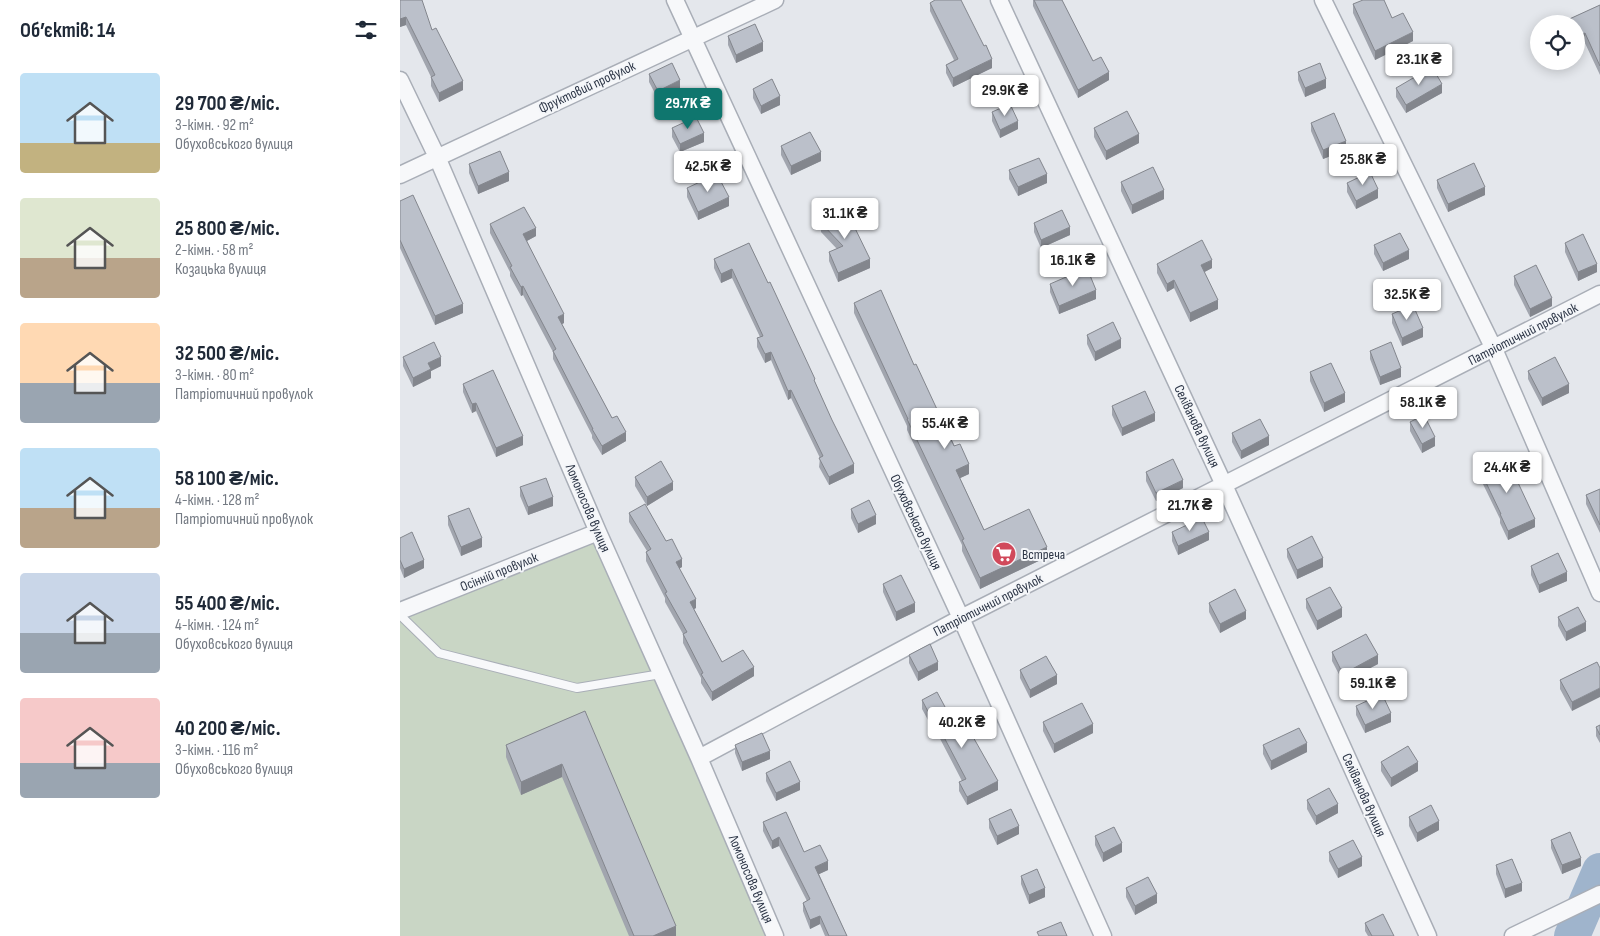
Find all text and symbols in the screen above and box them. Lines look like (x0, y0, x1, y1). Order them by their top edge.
map controls (1530, 15, 1585, 70)
button: locate (1530, 15, 1585, 70)
icon: filters (352, 16, 380, 44)
text: Об’єктів: 14 (20, 18, 115, 43)
pin: 23.1K ₴ (1373, 44, 1465, 86)
text: 23.1K ₴ (1396, 50, 1442, 69)
street label: Фруктовий провулок (536, 57, 639, 117)
pin: 29.9K ₴ (959, 74, 1051, 117)
text: 29.9K ₴ (982, 81, 1028, 100)
pin: 29.7K ₴ (642, 88, 734, 130)
text: 29 700 ₴/міс. (175, 91, 280, 116)
icon: home (60, 93, 120, 153)
text: 29.7K ₴ (665, 94, 711, 113)
text: 3-кімн. · 92 m² (175, 116, 254, 135)
text: Обуховського вулиця (175, 135, 293, 154)
pin: 25.8K ₴ (1317, 144, 1409, 186)
pin: 42.5K ₴ (662, 150, 754, 193)
text: 25.8K ₴ (1340, 150, 1386, 169)
text: 42.5K ₴ (685, 157, 731, 176)
pin: 31.1K ₴ (799, 198, 891, 240)
text: 31.1K ₴ (822, 204, 868, 223)
text: 25 800 ₴/міс. (175, 216, 280, 241)
icon: home (60, 218, 120, 278)
text: 2-кімн. · 58 m² (175, 241, 254, 260)
pin: 16.1K ₴ (1027, 244, 1119, 287)
text: 16.1K ₴ (1051, 251, 1095, 270)
text: Козацька вулиця (175, 260, 266, 279)
pin: 32.5K ₴ (1361, 278, 1453, 321)
text: 32.5K ₴ (1384, 285, 1430, 304)
street label: Патріотичний провулок (1465, 299, 1581, 369)
text: 32 500 ₴/міс. (175, 341, 279, 366)
icon: home (60, 343, 120, 403)
text: 3-кімн. · 80 m² (175, 366, 254, 385)
street label: Селіванова вулиця (1170, 382, 1224, 470)
text: Патріотичний провулок (175, 385, 313, 404)
pin: 58.1K ₴ (1377, 386, 1469, 429)
text: 58.1K ₴ (1400, 393, 1446, 412)
pin: 55.4K ₴ (899, 408, 991, 450)
text: 55.4K ₴ (922, 414, 968, 433)
pin: 24.4K ₴ (1461, 452, 1553, 494)
text: 24.4K ₴ (1484, 458, 1530, 477)
street label: Ломоносова вулиця (561, 460, 614, 555)
text: 58 100 ₴/міс. (175, 466, 279, 491)
icon: home (60, 468, 120, 528)
street label: Обуховського вулиця (886, 472, 946, 572)
pin: 21.7K ₴ (1144, 490, 1236, 532)
text: 4-кімн. · 128 m² (175, 491, 260, 510)
text: 21.7K ₴ (1168, 496, 1212, 515)
text: Патріотичний провулок (175, 510, 313, 529)
supermarket icon: Встреча (991, 541, 1017, 567)
place label: Встреча (1022, 546, 1065, 563)
street label: Осінній провулок (458, 548, 541, 595)
street label: Патріотичний провулок (930, 570, 1046, 640)
text: 55 400 ₴/міс. (175, 591, 280, 616)
icon: home (60, 593, 120, 653)
text: 4-кімн. · 124 m² (175, 616, 259, 635)
text: Обуховського вулиця (175, 635, 293, 654)
pin: 59.1K ₴ (1327, 668, 1419, 710)
text: 59.1K ₴ (1350, 674, 1396, 693)
pin: 40.2K ₴ (916, 706, 1008, 749)
text: 40.2K ₴ (939, 713, 985, 732)
text: 40 200 ₴/міс. (175, 716, 280, 741)
icon: home (60, 718, 120, 778)
text: 3-кімн. · 116 m² (175, 741, 258, 760)
street label: Селіванова вулиця (1338, 751, 1390, 839)
text: Обуховського вулиця (175, 760, 293, 779)
street label: Ломоносова вулиця (724, 831, 777, 926)

